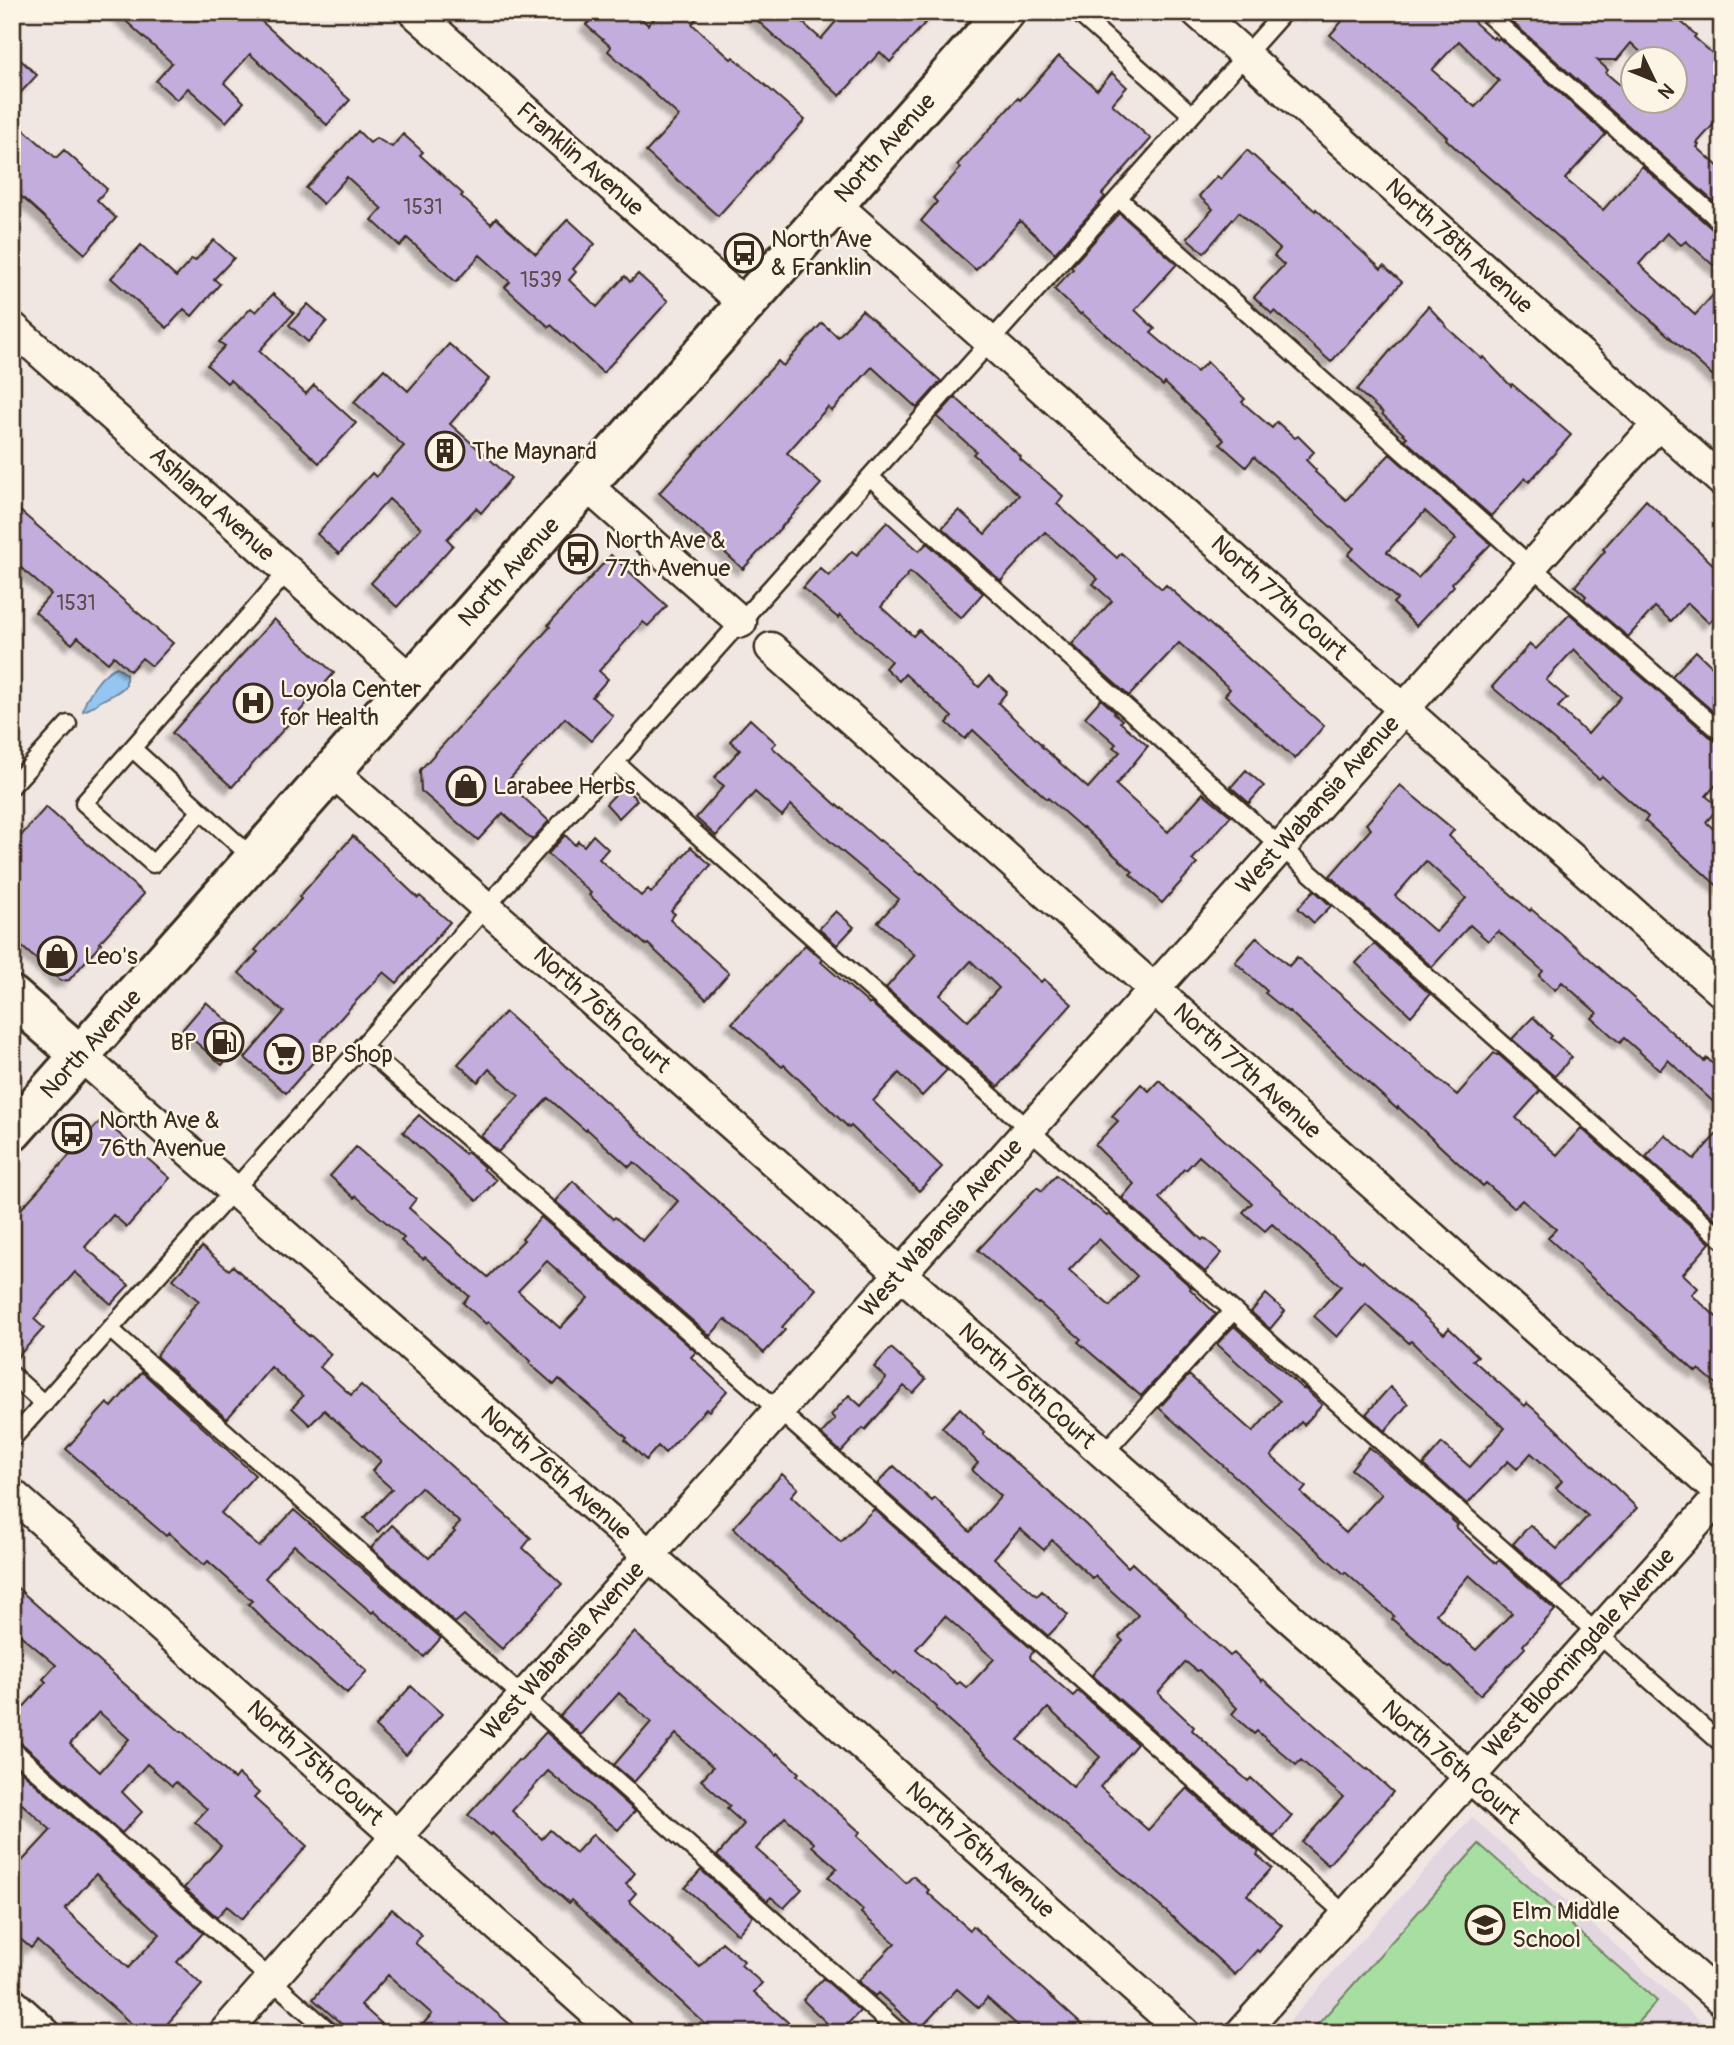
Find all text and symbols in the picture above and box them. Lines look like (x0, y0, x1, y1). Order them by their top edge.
north arrow (1618, 46, 1688, 116)
text: N (1652, 78, 1679, 104)
street label: North Avenue (828, 87, 942, 209)
street label: Franklin Avenue (510, 96, 650, 222)
street label: North 78th Avenue (1379, 172, 1539, 320)
house number: 1531 (403, 194, 443, 221)
place label: North Ave & Franklin (771, 225, 872, 282)
bus stop icon: North Ave & Franklin (723, 232, 765, 274)
house number: 1539 (520, 267, 562, 294)
building icon: The Maynard (424, 430, 466, 472)
place label: The Maynard (472, 437, 597, 466)
street label: Ashland Avenue (144, 440, 281, 568)
street label: North Avenue (452, 511, 566, 633)
place label: North Ave & 77th Avenue (605, 526, 730, 583)
street label: North 77th Court (1205, 529, 1353, 667)
bus stop icon: North Ave & 77th Avenue (557, 533, 599, 575)
house number: 1531 (56, 590, 96, 617)
place label: Loyola Center for Health (280, 675, 422, 732)
hospital icon: Loyola Center for Health (232, 682, 274, 724)
street label: West Wabansia Avenue (1230, 710, 1406, 900)
shop icon: Larabee Herbs (445, 765, 487, 807)
place label: Larabee Herbs (493, 772, 635, 801)
shop icon: Leo's (36, 935, 78, 977)
street label: North 76th Court (527, 941, 677, 1079)
place label: Leo's (84, 942, 138, 971)
street label: North Avenue (34, 983, 148, 1105)
street label: North 77th Avenue (1167, 997, 1327, 1145)
fuel station icon: BP (203, 1021, 245, 1063)
place label: BP (170, 1028, 197, 1057)
supermarket icon: BP Shop (263, 1033, 305, 1075)
place label: BP Shop (311, 1040, 393, 1069)
place label: North Ave & 76th Avenue (99, 1106, 226, 1163)
bus stop icon: North Ave & 76th Avenue (51, 1113, 93, 1155)
street label: West Wabansia Avenue (853, 1133, 1029, 1323)
street label: North 76th Court (952, 1317, 1102, 1455)
street label: North 76th Avenue (475, 1400, 637, 1547)
street label: West Bloomingdale Avenue (1477, 1542, 1681, 1764)
street label: West Wabansia Avenue (475, 1556, 651, 1746)
street label: North 75th Court (241, 1694, 389, 1832)
street label: North 76th Court (1376, 1694, 1527, 1830)
street label: North 76th Avenue (900, 1776, 1061, 1925)
place label: Elm Middle School (1512, 1897, 1619, 1954)
school or university icon: Elm Middle School (1464, 1904, 1506, 1946)

